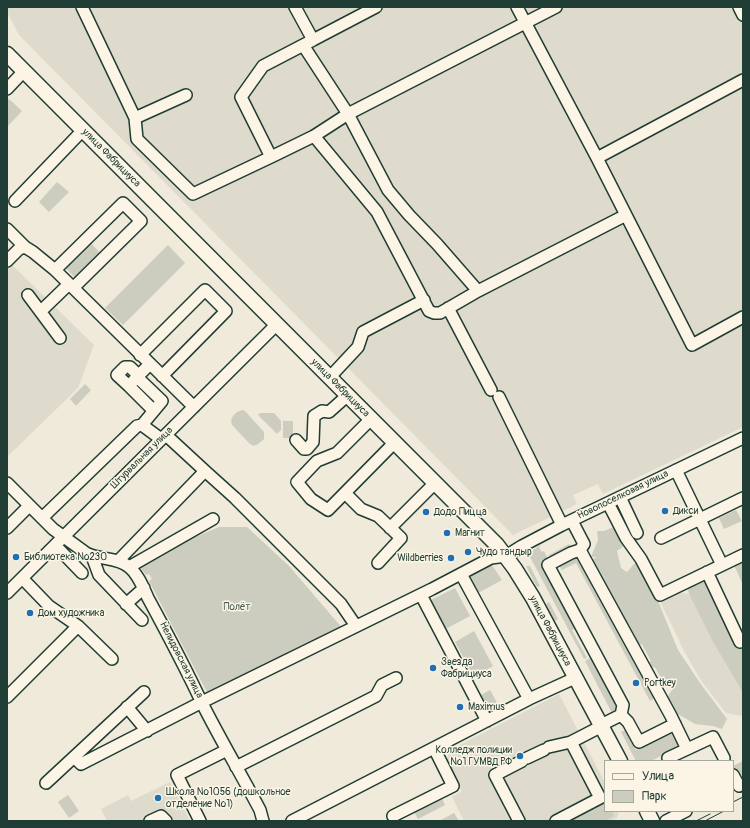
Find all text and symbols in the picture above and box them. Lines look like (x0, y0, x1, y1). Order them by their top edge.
street label: улица Фабрициуса (79, 126, 143, 190)
street label: улица Фабрициуса (308, 356, 372, 420)
street label: Штурвальная улица (108, 424, 176, 492)
street label: Новопоселковая улица (576, 468, 670, 522)
place label: Дикси (673, 505, 698, 517)
place label: Додо Пицца (434, 506, 487, 518)
marker: Дикси (660, 506, 670, 516)
marker: Додо Пицца (421, 507, 431, 517)
place label: Магнит (455, 527, 485, 539)
marker: Магнит (442, 528, 452, 538)
place label: Чудо тандыр (476, 546, 532, 558)
marker: Чудо тандыр (463, 547, 473, 557)
place label: Библиотека №230 (24, 551, 107, 563)
marker: Библиотека №230 (11, 552, 21, 562)
place label: Wildberries (397, 552, 443, 564)
marker: Wildberries (446, 553, 456, 563)
street label: улица Фабрициуса (526, 594, 574, 668)
park label: Полёт (223, 601, 251, 613)
place label: Дом художника (38, 607, 104, 619)
marker: Дом художника (25, 608, 35, 618)
street label: Нелидовская улица (157, 620, 205, 700)
place label: Звезда Фабрициуса (441, 656, 492, 680)
marker: Звезда Фабрициуса (428, 663, 438, 673)
place label: Portkey (644, 677, 676, 689)
marker: Portkey (631, 678, 641, 688)
place label: Maximus (468, 701, 505, 713)
marker: Maximus (455, 702, 465, 712)
place label: Колледж полиции №1 ГУМВД РФ (436, 744, 512, 768)
marker: Колледж полиции №1 ГУМВД РФ (515, 751, 525, 761)
legend (604, 760, 734, 812)
text: Улица (642, 769, 674, 784)
place label: Школа №1056 (дошкольное отделение №1) (166, 786, 291, 810)
text: Парк (642, 789, 667, 804)
marker: Школа №1056 (дошкольное отделение №1) (153, 793, 163, 803)

